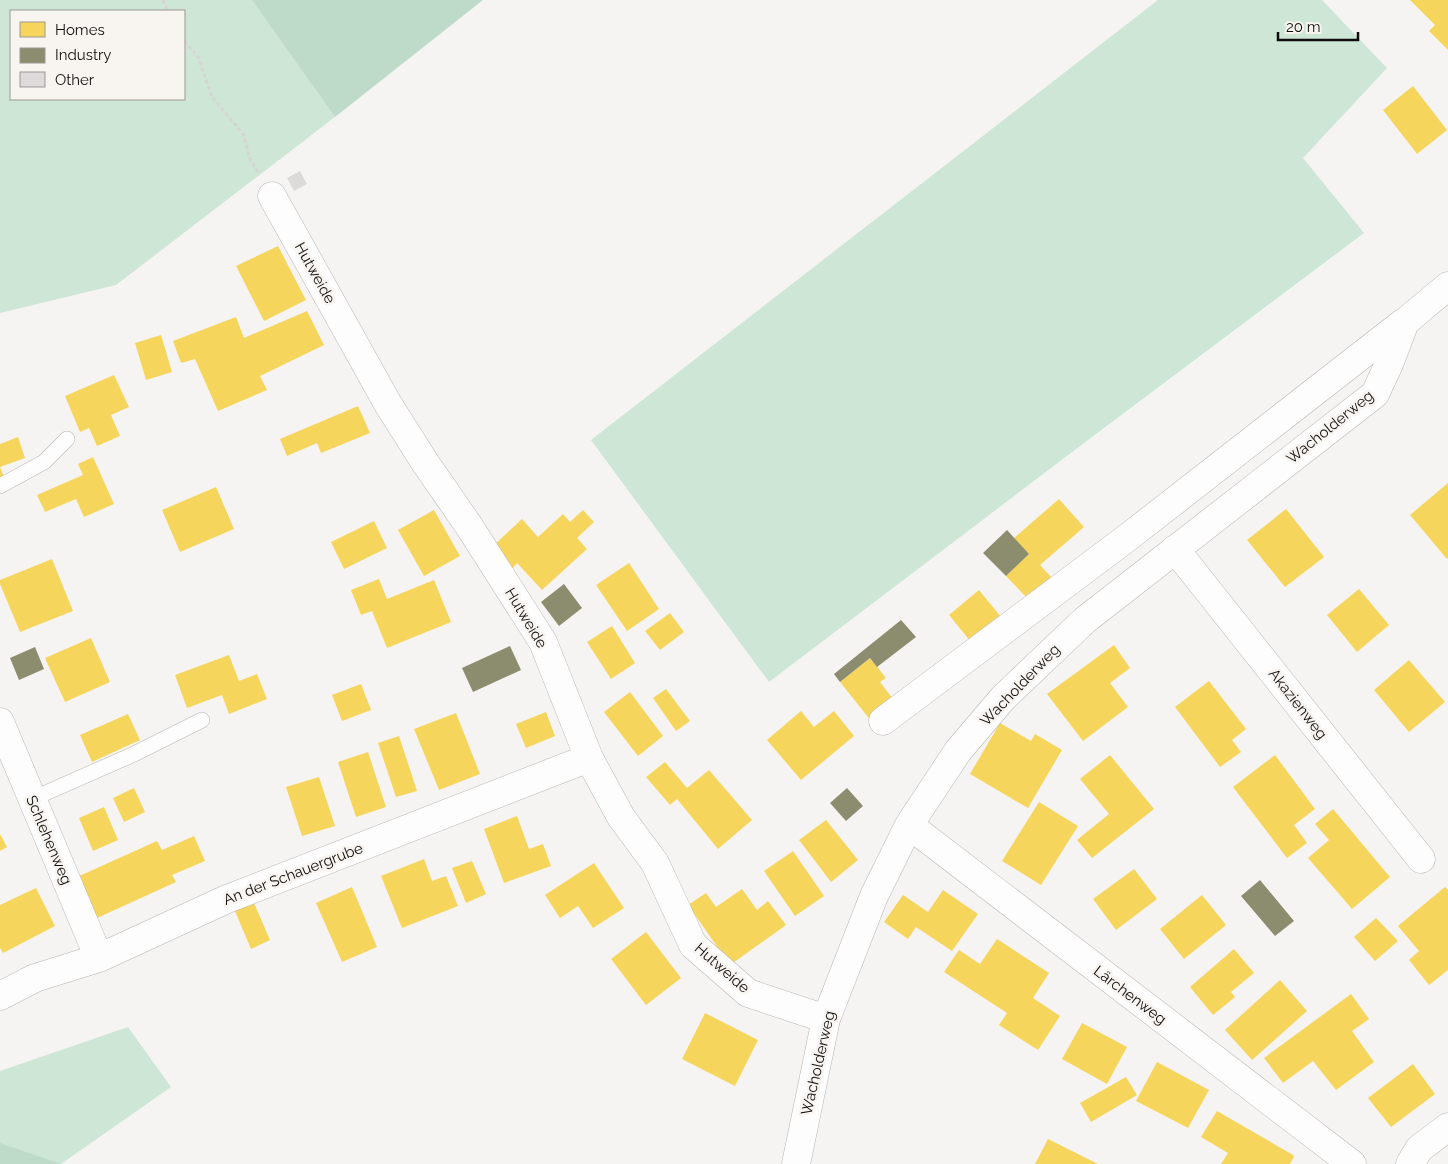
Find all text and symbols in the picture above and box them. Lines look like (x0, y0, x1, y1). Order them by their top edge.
legend (10, 10, 185, 100)
scale bar (1278, 10, 1358, 42)
text: 20 m (1286, 18, 1321, 36)
text: Homes (55, 21, 105, 39)
text: Industry (55, 46, 111, 64)
text: Other (55, 71, 95, 89)
street label: Hutweide (291, 239, 339, 307)
street label: Wacholderweg (1283, 387, 1377, 467)
street label: Hutweide (501, 585, 551, 652)
street label: Wacholderweg (977, 640, 1063, 730)
street label: Akazienweg (1265, 665, 1331, 743)
street label: Schlehenweg (22, 793, 76, 887)
street label: An der Schauergrube (221, 839, 366, 909)
street label: Hutweide (691, 939, 753, 997)
street label: Lärchenweg (1090, 962, 1170, 1028)
street label: Wacholderweg (797, 1009, 839, 1117)

